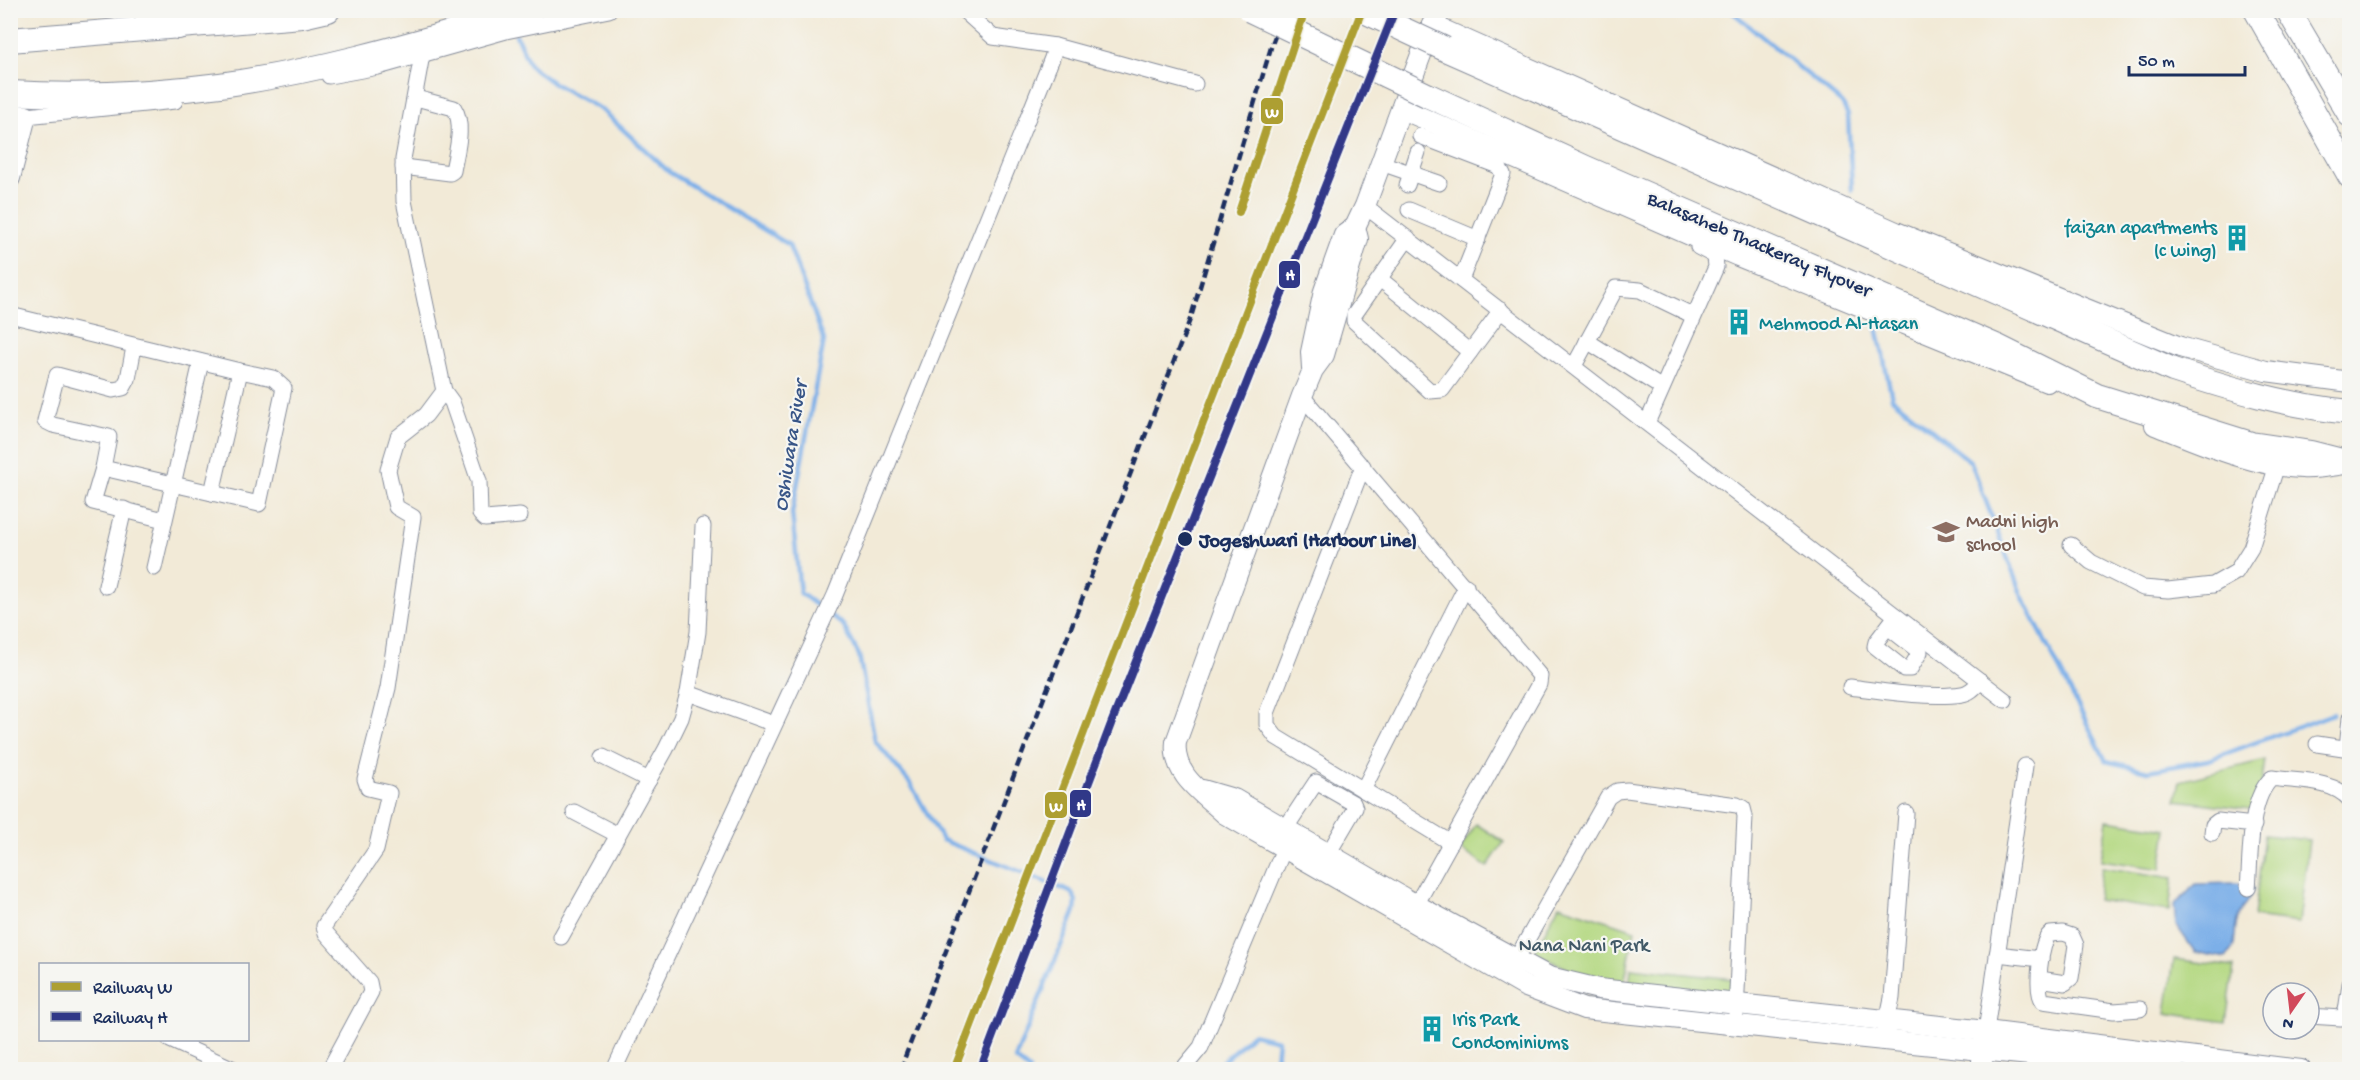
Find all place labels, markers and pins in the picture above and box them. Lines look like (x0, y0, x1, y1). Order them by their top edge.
place label: faizan apartments (c wing) (2063, 218, 2218, 264)
building icon: faizan apartments (c wing) (2222, 223, 2252, 253)
building icon: Mehmood Al-Hasan (1724, 307, 1754, 337)
place label: Mehmood Al-Hasan (1759, 314, 1919, 337)
place label: Madni high school (1966, 512, 2059, 558)
school or university icon: Madni high school (1931, 517, 1961, 547)
marker: Jogeshwari (Harbour Line) (1176, 530, 1194, 548)
place label: Jogeshwari (Harbour Line) (1198, 531, 1417, 554)
place label: Iris Park Condominiums (1452, 1010, 1569, 1056)
building icon: Iris Park Condominiums (1417, 1014, 1447, 1044)

